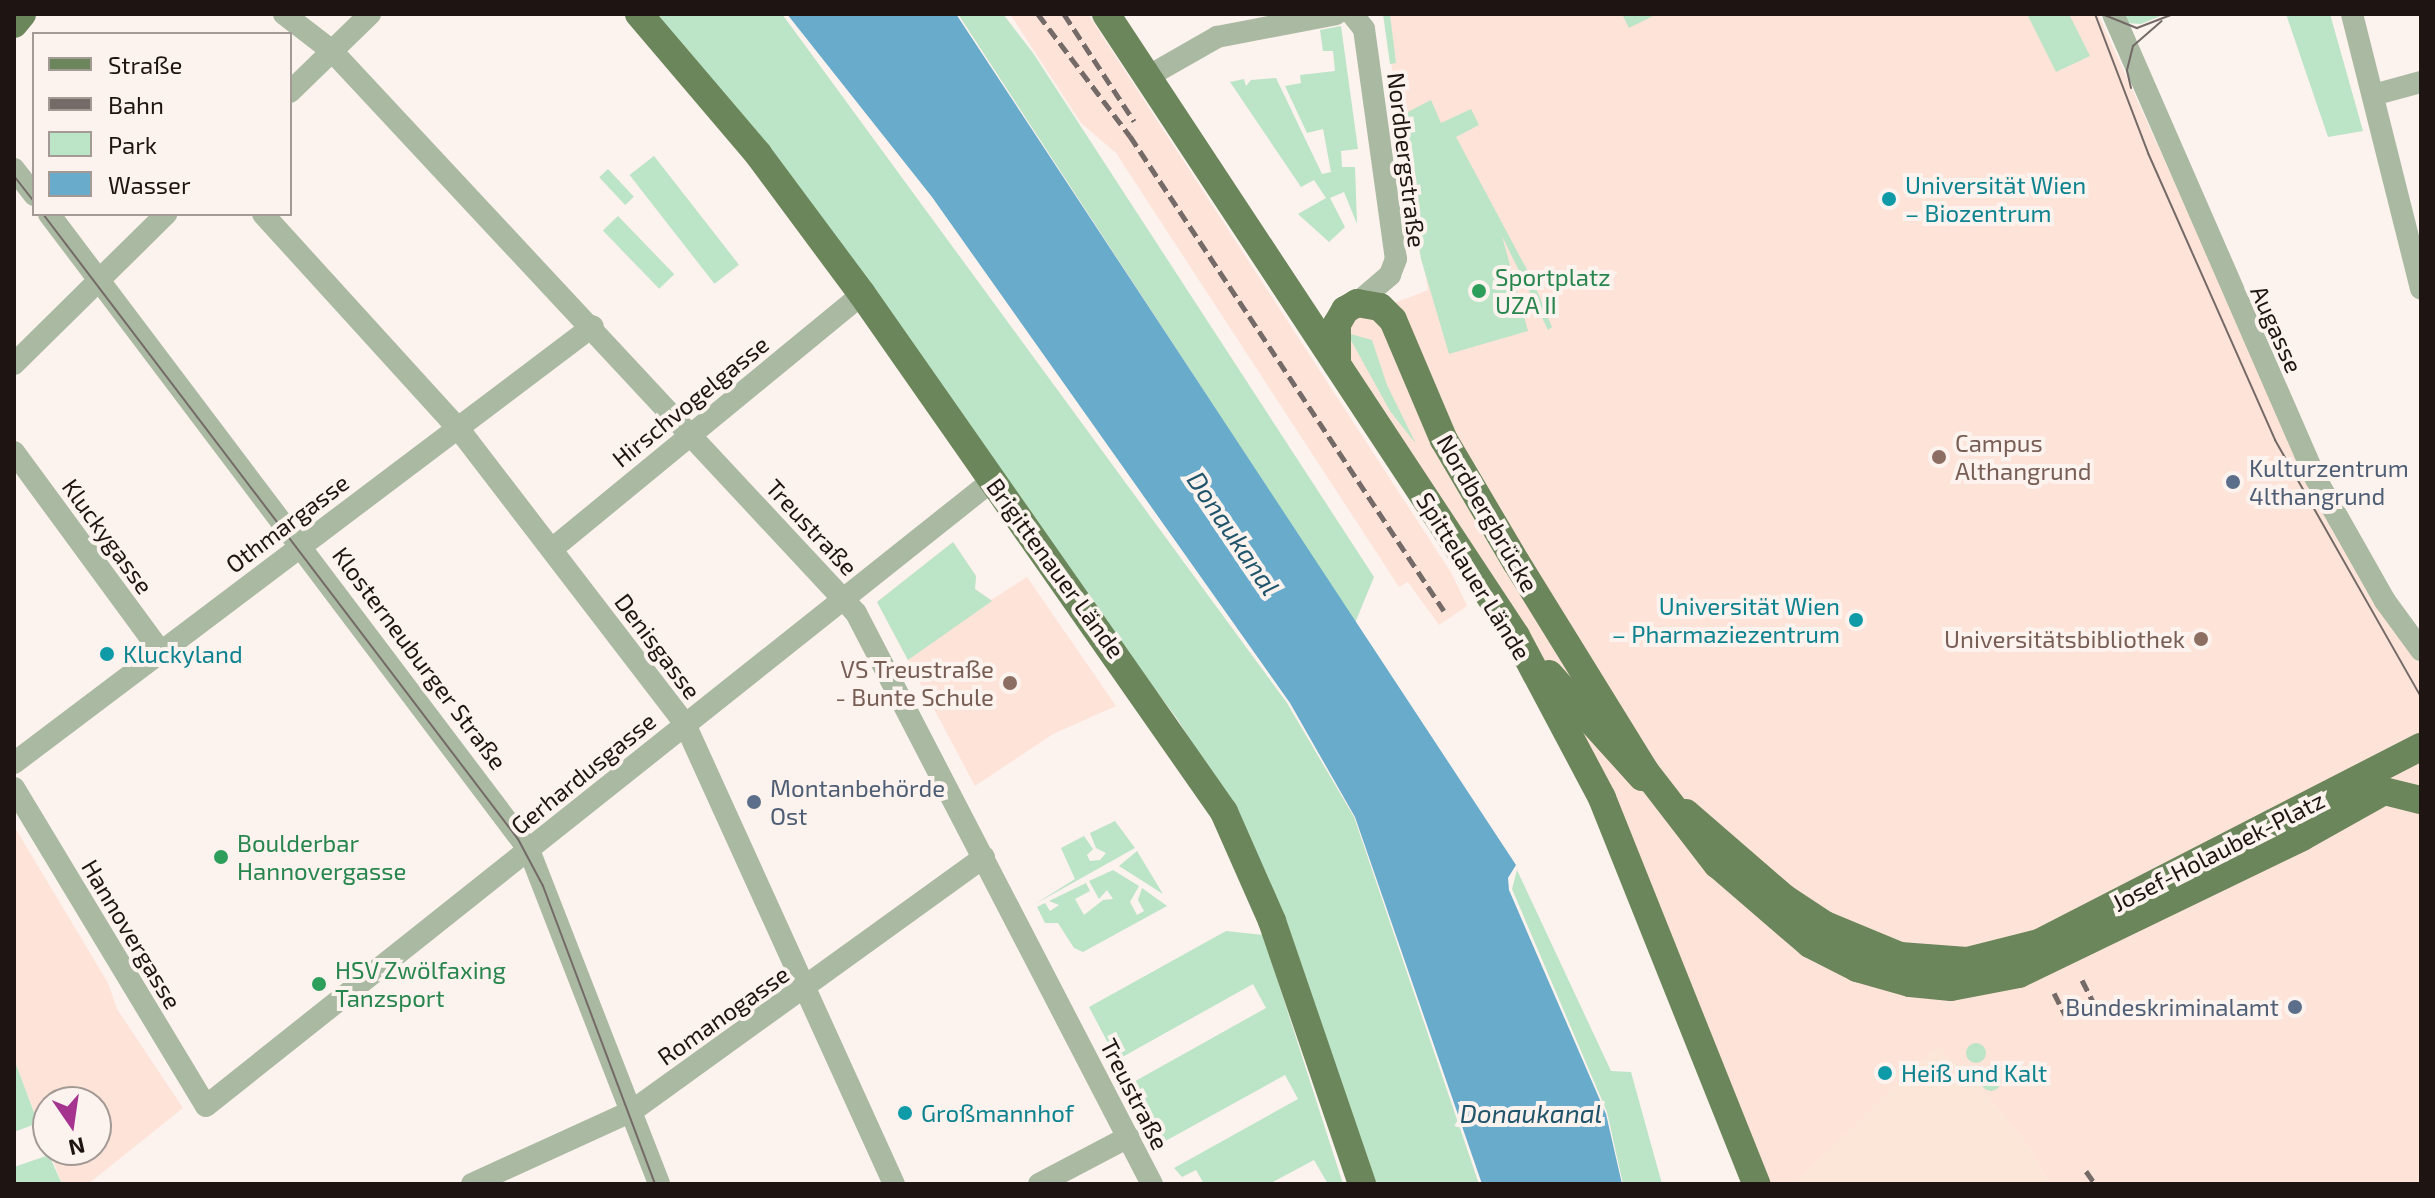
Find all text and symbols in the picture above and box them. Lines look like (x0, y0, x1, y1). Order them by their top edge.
legend (32, 32, 292, 216)
text: Straße (108, 50, 182, 79)
street label: Nordbergstraße (1382, 71, 1432, 249)
text: Bahn (108, 90, 164, 119)
text: Park (108, 130, 157, 159)
text: Wasser (108, 170, 191, 199)
place label: Universität Wien – Biozentrum (1905, 171, 2086, 227)
marker: Universität Wien – Biozentrum (1880, 190, 1898, 208)
place label: Sportplatz UZA II (1495, 263, 1610, 319)
street label: Augasse (2245, 281, 2309, 377)
marker: Sportplatz UZA II (1470, 282, 1488, 300)
street label: Hirschvogelgasse (606, 329, 774, 473)
street label: Nordbergbrücke (1431, 429, 1545, 597)
place label: Campus Althangrund (1955, 429, 2091, 485)
marker: Campus Althangrund (1930, 448, 1948, 466)
place label: Kulturzentrum 4lthangrund (2249, 454, 2409, 510)
water label: Donaukanal (1181, 465, 1287, 601)
street label: Othmargasse (220, 467, 354, 579)
street label: Brigittenauer Lände (981, 472, 1131, 664)
street label: Kluckygasse (57, 473, 159, 599)
street label: Treustraße (760, 473, 864, 581)
marker: Kulturzentrum 4lthangrund (2224, 473, 2242, 491)
street label: Spittelauer Lände (1411, 487, 1537, 665)
street label: Klosterneuburger Straße (327, 541, 513, 775)
street label: Denisgasse (609, 588, 707, 704)
place label: Universität Wien – Pharmaziezentrum (1612, 592, 1840, 648)
marker: Universität Wien – Pharmaziezentrum (1847, 611, 1865, 629)
place label: Universitätsbibliothek (1944, 625, 2185, 653)
marker: Universitätsbibliothek (2192, 630, 2210, 648)
place label: Kluckyland (123, 640, 243, 668)
marker: Kluckyland (98, 645, 116, 663)
place label: VS Treustraße - Bunte Schule (835, 655, 994, 711)
marker: VS Treustraße - Bunte Schule (1001, 674, 1019, 692)
street label: Gerhardusgasse (505, 706, 661, 840)
place label: Montanbehörde Ost (770, 774, 945, 830)
street label: Josef-Holaubek-Platz (2107, 785, 2329, 917)
marker: Montanbehörde Ost (745, 793, 763, 811)
place label: Boulderbar Hannovergasse (237, 829, 406, 885)
marker: Boulderbar Hannovergasse (212, 848, 230, 866)
street label: Hannovergasse (76, 854, 188, 1014)
place label: HSV Zwölfaxing Tanzsport (335, 956, 507, 1012)
street label: Romanogasse (652, 959, 794, 1071)
marker: HSV Zwölfaxing Tanzsport (310, 975, 328, 993)
place label: Bundeskriminalamt (2065, 993, 2279, 1021)
marker: Bundeskriminalamt (2286, 998, 2304, 1016)
street label: Treustraße (1095, 1034, 1175, 1154)
place label: Heiß und Kalt (1901, 1059, 2048, 1087)
marker: Heiß und Kalt (1876, 1064, 1894, 1082)
north arrow (32, 1086, 112, 1166)
water label: Donaukanal (1460, 1097, 1602, 1129)
place label: Großmannhof (921, 1099, 1074, 1127)
marker: Großmannhof (896, 1104, 914, 1122)
text: N (66, 1133, 88, 1162)

